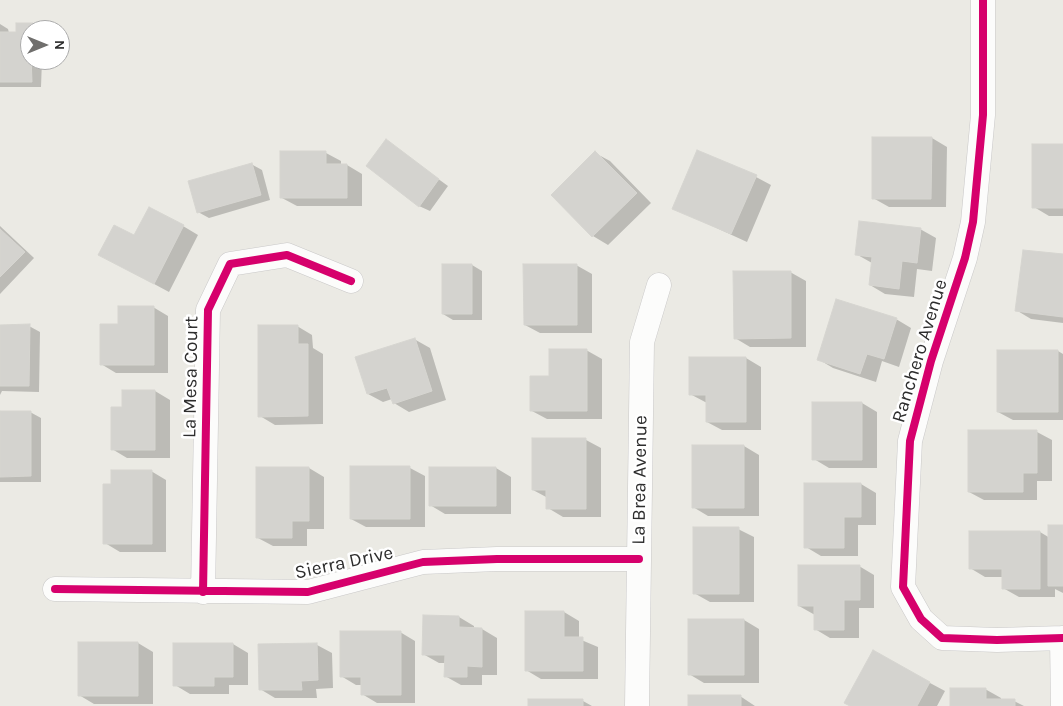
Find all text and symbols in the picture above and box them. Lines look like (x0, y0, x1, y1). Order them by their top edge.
north arrow (20, 20, 70, 70)
text: N (51, 40, 68, 50)
street label: Ranchero Avenue (887, 276, 953, 426)
street label: La Mesa Court (179, 316, 203, 438)
street label: La Brea Avenue (627, 415, 653, 545)
street label: Sierra Drive (293, 541, 395, 585)

